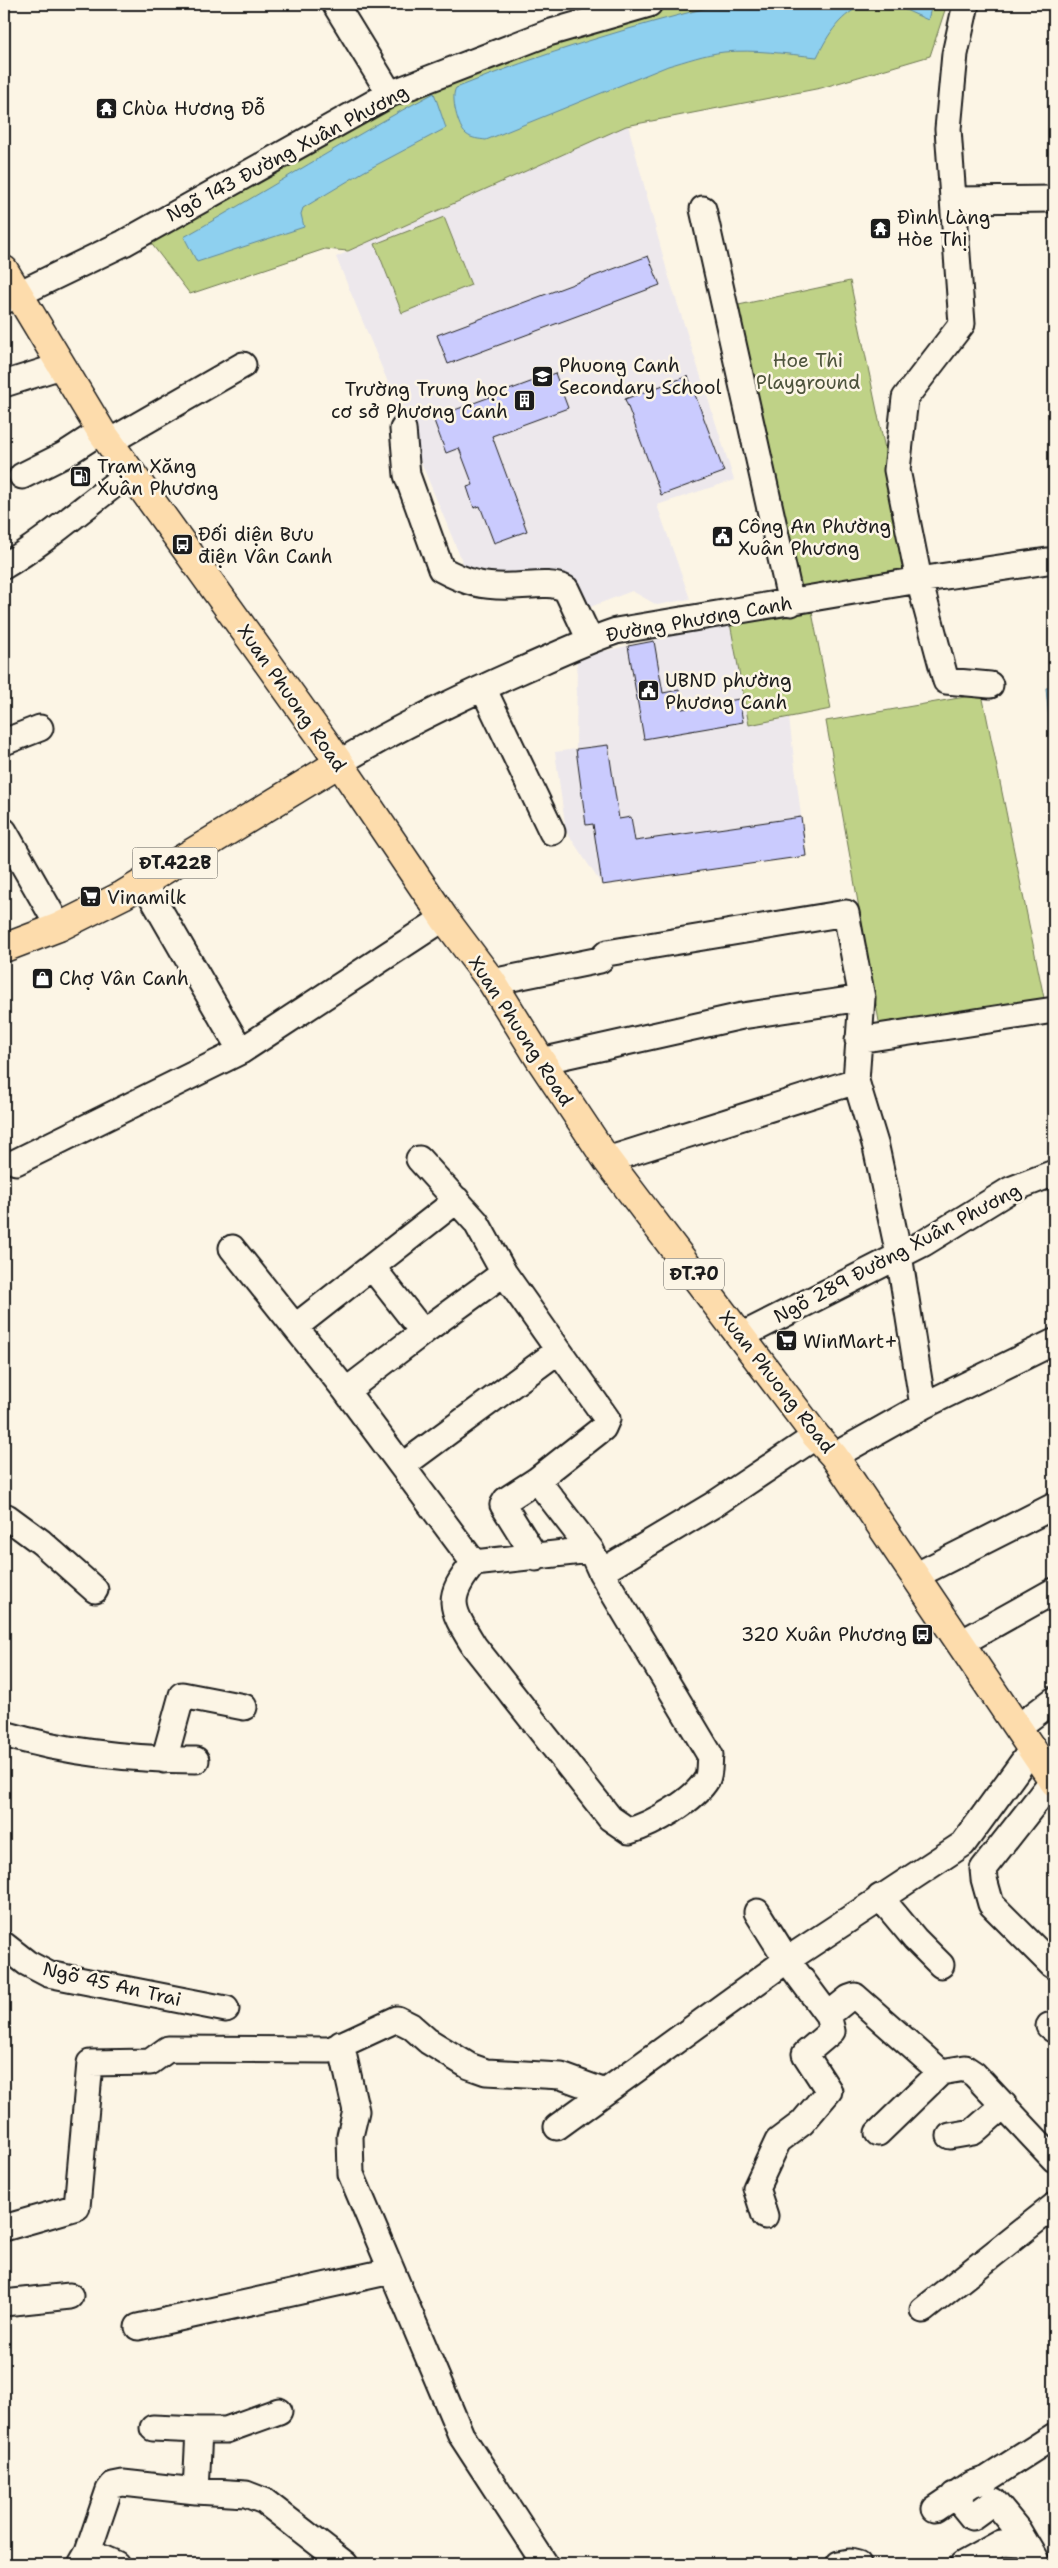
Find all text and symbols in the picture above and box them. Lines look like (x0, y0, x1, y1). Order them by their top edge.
street label: Ngõ 143 Đường Xuân Phương (162, 79, 412, 227)
temple icon: Chùa Hương Đỗ (94, 96, 118, 120)
place label: Chùa Hương Đỗ (122, 96, 265, 121)
place label: Đình Làng Hòe Thị (897, 205, 990, 252)
temple icon: Đình Làng Hòe Thị (869, 216, 893, 240)
park label: Hoe Thi Playground (756, 348, 860, 395)
place label: Phuong Canh Secondary School (559, 353, 722, 400)
school or university icon: Phuong Canh Secondary School (531, 364, 555, 388)
place label: Trường Trung học cơ sở Phương Canh (331, 377, 508, 424)
building icon: Trường Trung học cơ sở Phương Canh (512, 388, 536, 412)
place label: Trạm Xăng Xuân Phương (97, 454, 218, 501)
fuel station icon: Trạm Xăng Xuân Phương (69, 465, 93, 489)
place label: Công An Phường Xuân Phương (738, 514, 891, 561)
place label: Đối diện Bưu điện Vân Canh (198, 522, 333, 569)
public building icon: Công An Phường Xuân Phương (710, 525, 734, 549)
bus stop icon: Đối diện Bưu điện Vân Canh (170, 533, 194, 557)
street label: Đường Phương Canh (604, 590, 794, 648)
street label: Xuan Phuong Road (232, 619, 352, 777)
place label: UBND phường Phương Canh (665, 668, 792, 715)
public building icon: UBND phường Phương Canh (637, 679, 661, 703)
road number: ĐT.422B (132, 848, 218, 878)
supermarket icon: Vinamilk (79, 885, 103, 909)
place label: Vinamilk (107, 885, 187, 910)
street label: Xuan Phuong Road (463, 951, 579, 1111)
shop icon: Chợ Vân Canh (31, 966, 55, 990)
place label: Chợ Vân Canh (59, 966, 189, 991)
street label: Ngõ 289 Đường Xuân Phương (769, 1177, 1025, 1329)
road number: ĐT.70 (664, 1258, 724, 1290)
street label: Xuan Phuong Road (714, 1306, 840, 1458)
supermarket icon: WinMart+ (775, 1329, 799, 1353)
place label: WinMart+ (803, 1329, 898, 1354)
place label: 320 Xuân Phương (741, 1622, 907, 1647)
bus stop icon: 320 Xuân Phương (911, 1622, 935, 1646)
street label: Ngõ 45 An Trai (40, 1956, 184, 2012)

